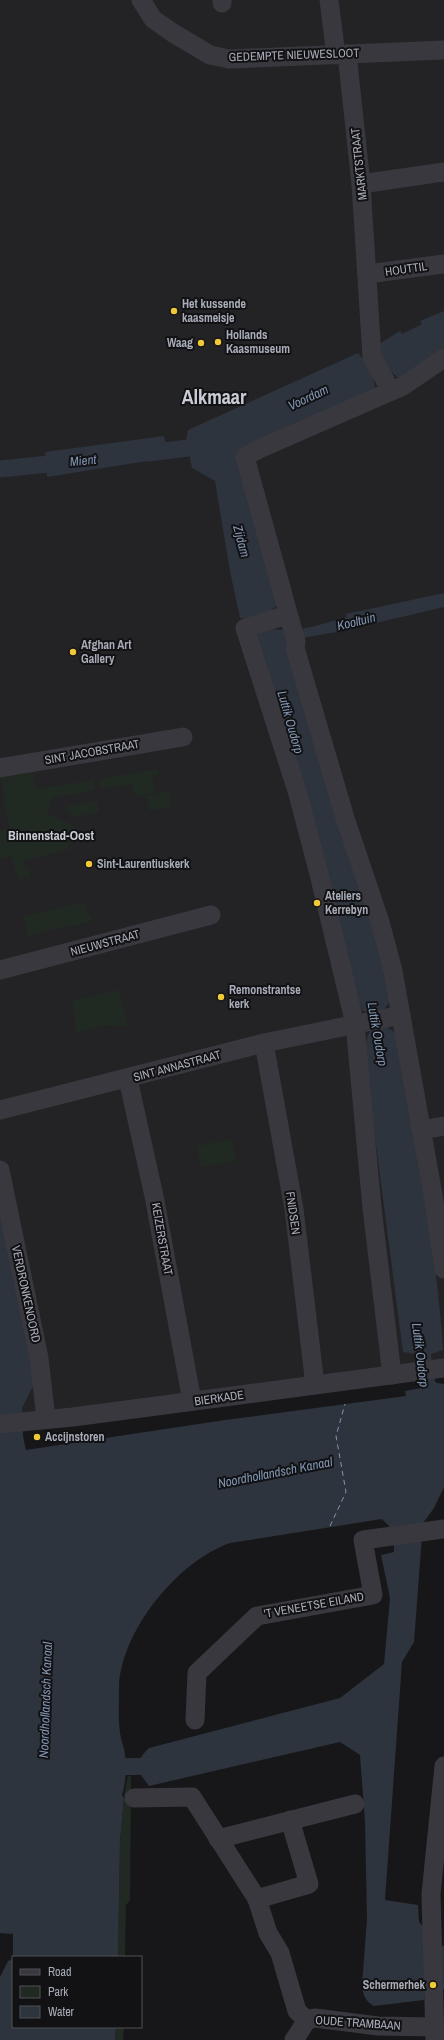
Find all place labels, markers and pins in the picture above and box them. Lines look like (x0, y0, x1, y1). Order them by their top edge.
place label: Het kussende kaasmeisje (182, 296, 247, 326)
marker: Het kussende kaasmeisje (169, 306, 179, 316)
place label: Hollands Kaasmuseum (226, 327, 290, 357)
place label: Waag (167, 335, 193, 351)
marker: Hollands Kaasmuseum (213, 337, 223, 347)
marker: Waag (196, 338, 206, 348)
place label: Afghan Art Gallery (81, 637, 132, 667)
marker: Afghan Art Gallery (68, 647, 78, 657)
place label: Sint-Laurentiuskerk (97, 856, 190, 872)
marker: Sint-Laurentiuskerk (84, 859, 94, 869)
place label: Ateliers Kerrebyn (325, 888, 368, 918)
marker: Ateliers Kerrebyn (312, 898, 322, 908)
place label: Remonstrantse kerk (229, 982, 301, 1012)
marker: Remonstrantse kerk (216, 992, 226, 1002)
place label: Accijnstoren (45, 1429, 105, 1445)
marker: Accijnstoren (32, 1432, 42, 1442)
place label: Schermerhek (363, 1977, 426, 1993)
marker: Schermerhek (428, 1980, 438, 1990)

